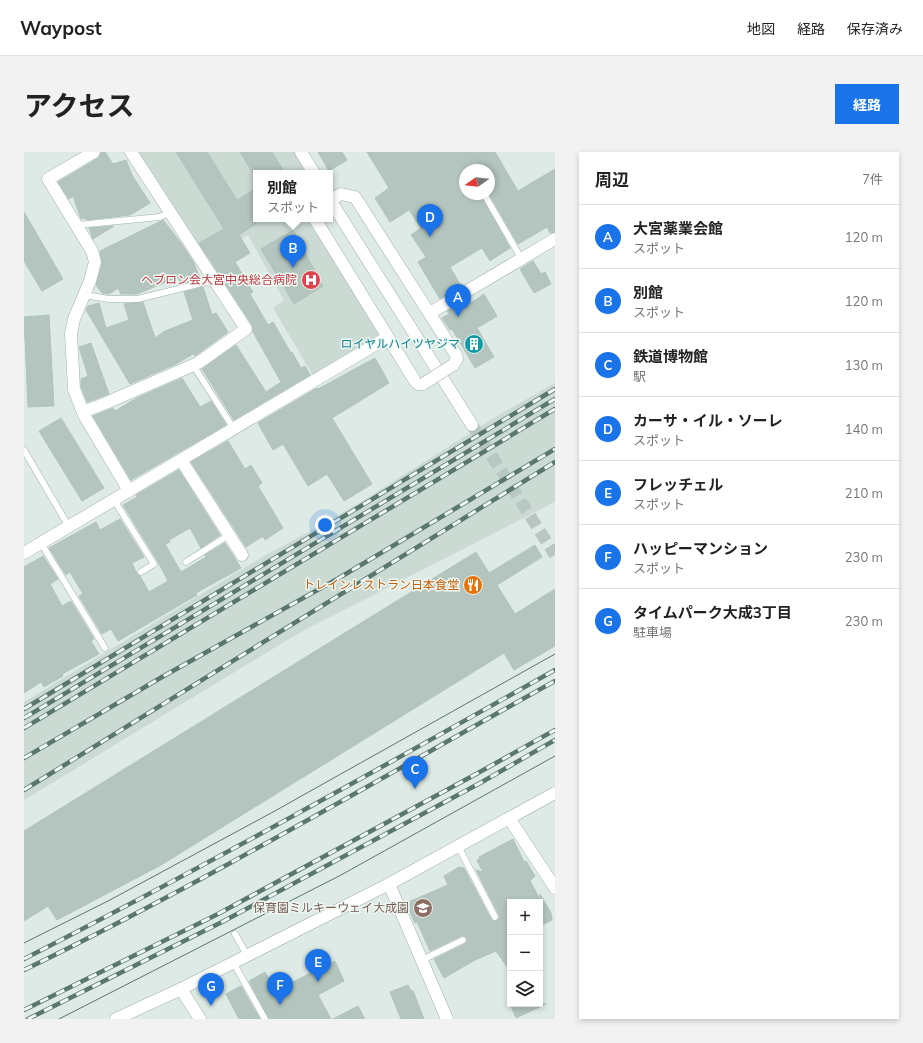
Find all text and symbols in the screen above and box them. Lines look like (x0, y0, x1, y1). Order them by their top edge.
text: Waypost (20, 16, 102, 40)
text: 地図 (747, 20, 775, 38)
text: 経路 (797, 20, 825, 38)
text: 保存済み (847, 20, 903, 38)
button: 経路 (835, 84, 899, 124)
text: アクセス (24, 88, 135, 123)
north arrow (459, 164, 495, 200)
text: 周辺 (595, 169, 629, 190)
popup (253, 170, 333, 222)
text: 7件 (862, 171, 883, 187)
text: 別館 (267, 178, 297, 197)
text: スポット (267, 199, 319, 215)
pin: D (417, 204, 443, 237)
text: 大宮薬業会館 (633, 219, 723, 238)
text: A (603, 229, 613, 245)
text: 120 m (845, 229, 883, 245)
pin: B (280, 235, 306, 268)
text: スポット (633, 240, 685, 256)
hospital icon: ヘブロン会大宮中央総合病院 (300, 269, 322, 291)
place label: ヘブロン会大宮中央総合病院 (141, 272, 297, 287)
text: 別館 (633, 283, 663, 302)
pin: A (445, 284, 471, 317)
text: B (604, 293, 612, 309)
text: 120 m (845, 293, 883, 309)
text: スポット (633, 304, 685, 320)
building icon: ロイヤルハイツヤジマ (463, 333, 485, 355)
place label: ロイヤルハイツヤジマ (341, 336, 460, 351)
text: 鉄道博物館 (633, 347, 708, 366)
text: C (604, 357, 612, 373)
text: 130 m (845, 357, 883, 373)
text: 駅 (633, 368, 646, 384)
text: カーサ・イル・ソーレ (633, 411, 783, 430)
text: D (603, 421, 613, 437)
text: 140 m (845, 421, 883, 437)
text: スポット (633, 432, 685, 448)
text: フレッチェル (633, 475, 723, 494)
text: E (604, 485, 612, 501)
text: 210 m (845, 485, 883, 501)
text: スポット (633, 496, 685, 512)
your location (315, 515, 335, 535)
text: ハッピーマンション (633, 539, 768, 558)
text: F (604, 549, 612, 565)
text: 230 m (845, 549, 883, 565)
text: スポット (633, 560, 685, 576)
restaurant icon: トレインレストラン日本食堂 (462, 574, 484, 596)
place label: トレインレストラン日本食堂 (303, 577, 459, 592)
text: タイムパーク大成3丁目 (633, 603, 792, 622)
text: G (603, 613, 613, 629)
text: 230 m (845, 613, 883, 629)
text: 駐車場 (633, 624, 672, 640)
pin: C (402, 756, 428, 789)
school or university icon: 保育園ミルキーウェイ大成園 (412, 897, 434, 919)
map controls (507, 899, 543, 1007)
button: + (507, 899, 543, 935)
place label: 保育園ミルキーウェイ大成園 (253, 900, 409, 915)
button: − (507, 935, 543, 971)
pin: E (305, 949, 331, 982)
button: layers (507, 971, 543, 1007)
pin: F (267, 972, 293, 1005)
pin: G (198, 973, 224, 1006)

